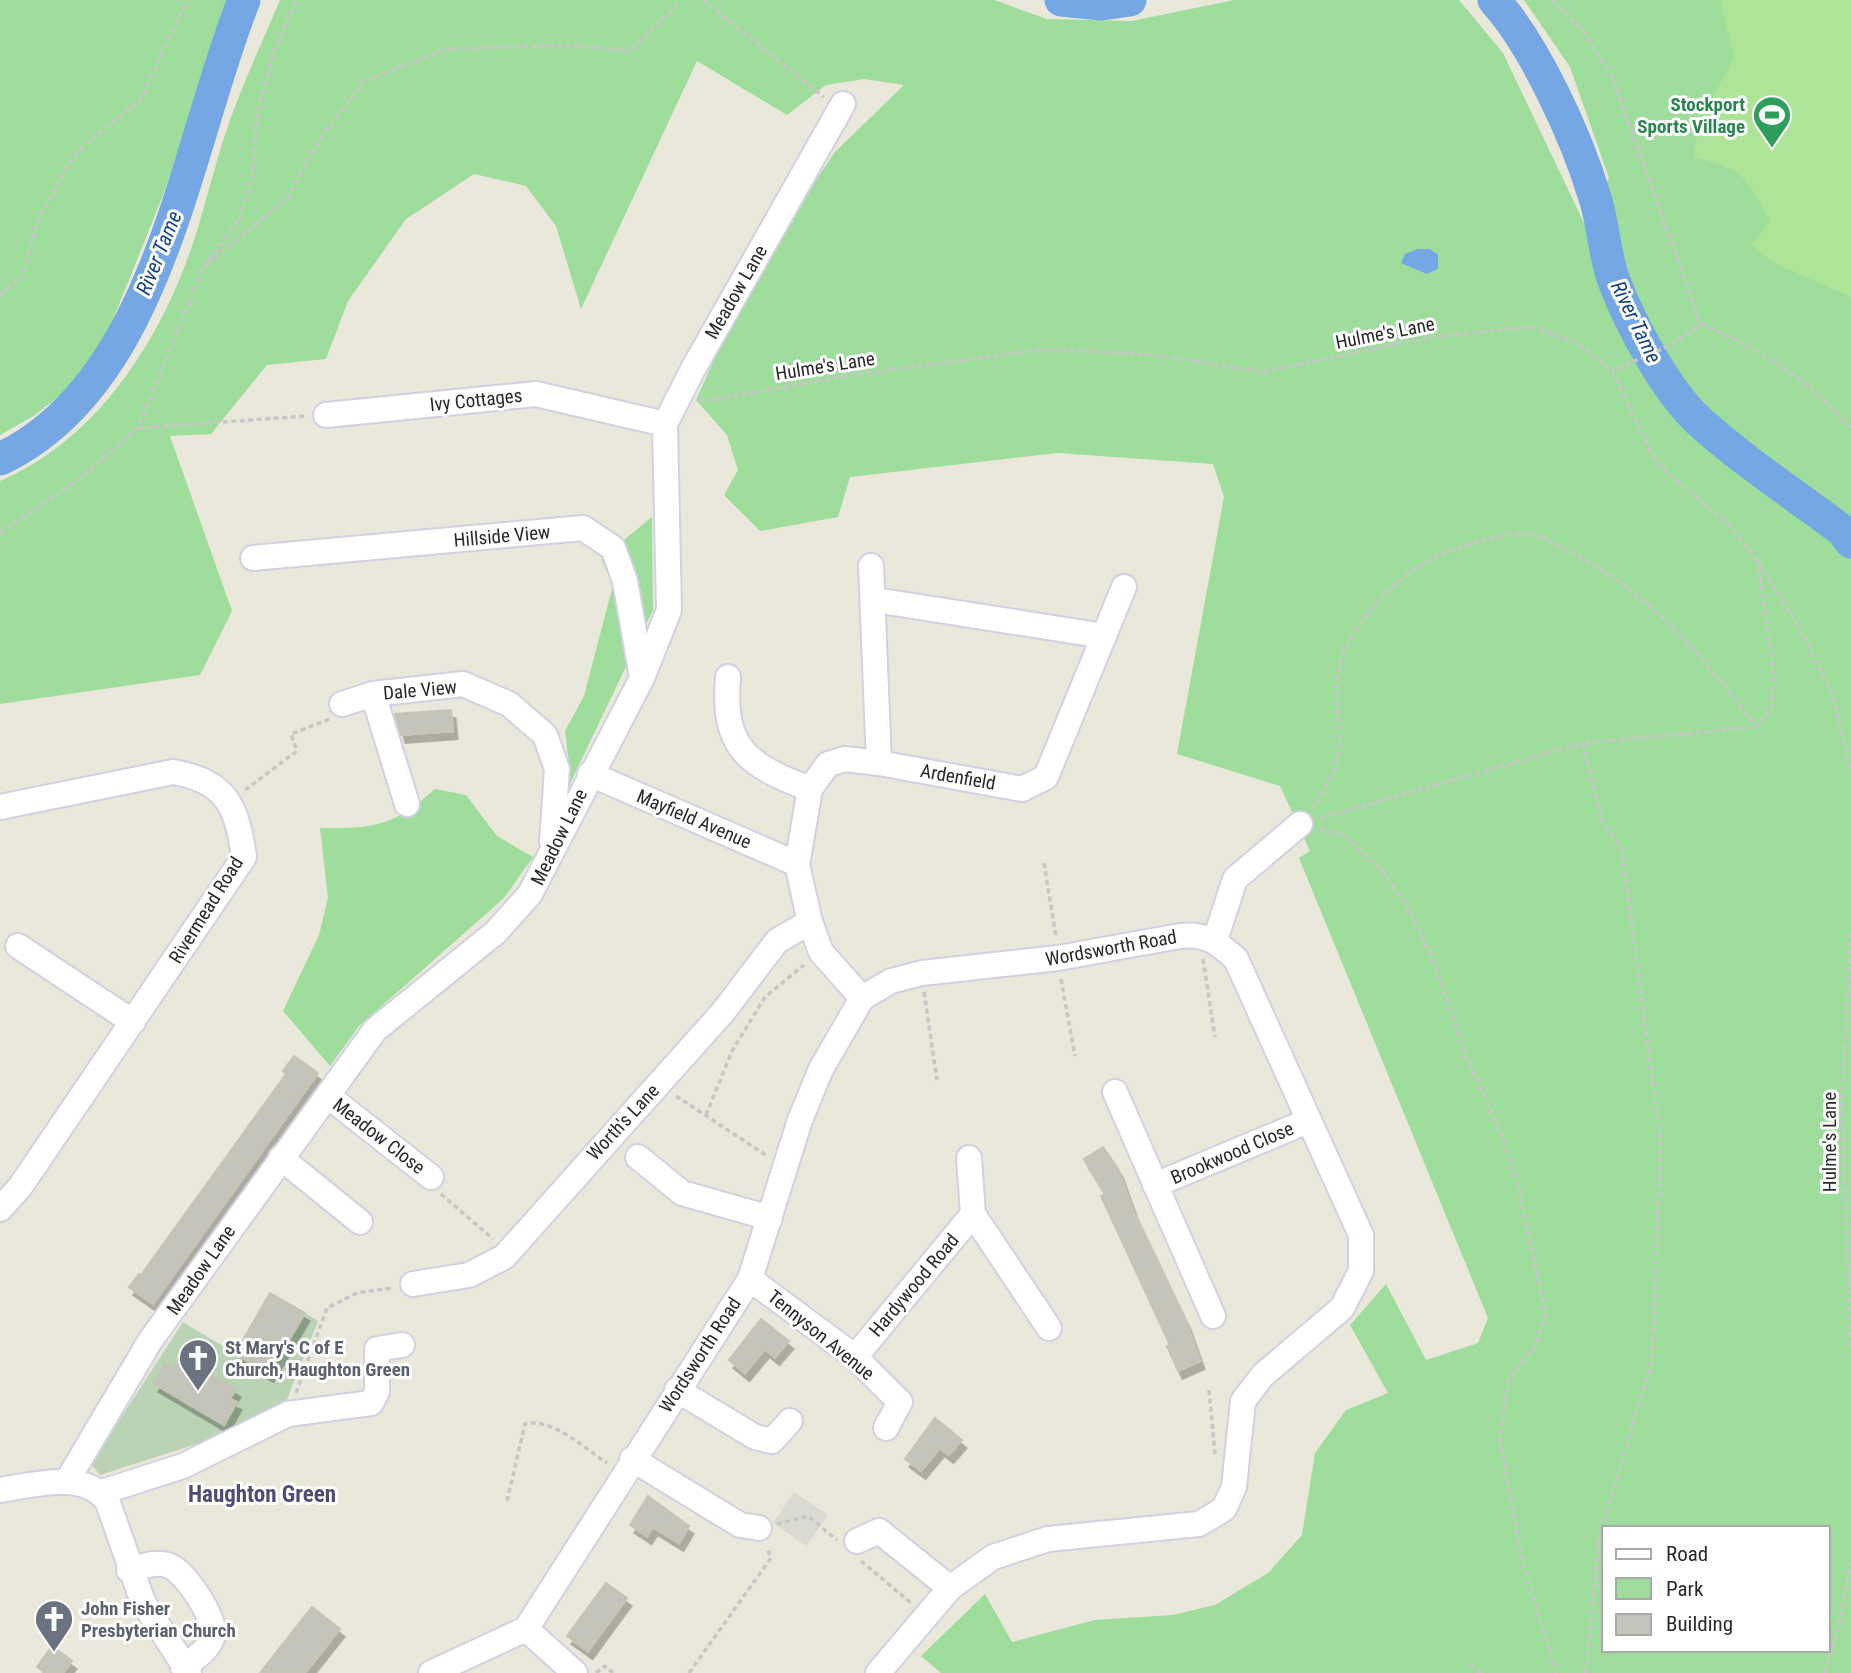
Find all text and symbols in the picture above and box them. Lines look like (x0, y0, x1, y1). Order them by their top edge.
place label: Stockport Sports Village (1637, 93, 1745, 138)
sports icon: Stockport Sports Village (1751, 94, 1793, 149)
water label: River Tame (131, 208, 187, 298)
street label: Meadow Lane (700, 241, 772, 343)
water label: River Tame (1606, 277, 1666, 367)
street label: Hulme's Lane (1334, 312, 1436, 354)
street label: Hulme's Lane (774, 347, 876, 385)
street label: Ivy Cottages (429, 384, 523, 416)
street label: Hillside View (453, 520, 551, 552)
street label: Dale View (382, 675, 458, 705)
street label: Ardenfield (919, 759, 997, 795)
street label: Meadow Lane (526, 785, 592, 889)
street label: Mayfield Avenue (633, 785, 755, 854)
street label: Rivermead Road (164, 852, 248, 968)
street label: Wordsworth Road (1044, 925, 1178, 971)
street label: Worth's Lane (582, 1079, 664, 1165)
street label: Hulme's Lane (1818, 1092, 1841, 1192)
street label: Meadow Close (328, 1093, 430, 1179)
street label: Brookwood Close (1167, 1117, 1297, 1189)
street label: Meadow Lane (162, 1221, 240, 1319)
street label: Hardywood Road (864, 1229, 964, 1341)
street label: Tennyson Avenue (763, 1285, 879, 1385)
street label: Wordsworth Road (654, 1293, 746, 1417)
place label: St Mary's C of E Church, Haughton Green (225, 1336, 410, 1381)
church icon: St Mary's C of E Church, Haughton Green (177, 1337, 219, 1392)
district label: Haughton Green (188, 1481, 336, 1508)
legend (1602, 1526, 1830, 1652)
text: Road (1666, 1542, 1708, 1566)
text: Park (1666, 1577, 1704, 1601)
place label: John Fisher Presbyterian Church (81, 1597, 236, 1642)
church icon: John Fisher Presbyterian Church (33, 1598, 75, 1653)
text: Building (1666, 1612, 1733, 1636)

